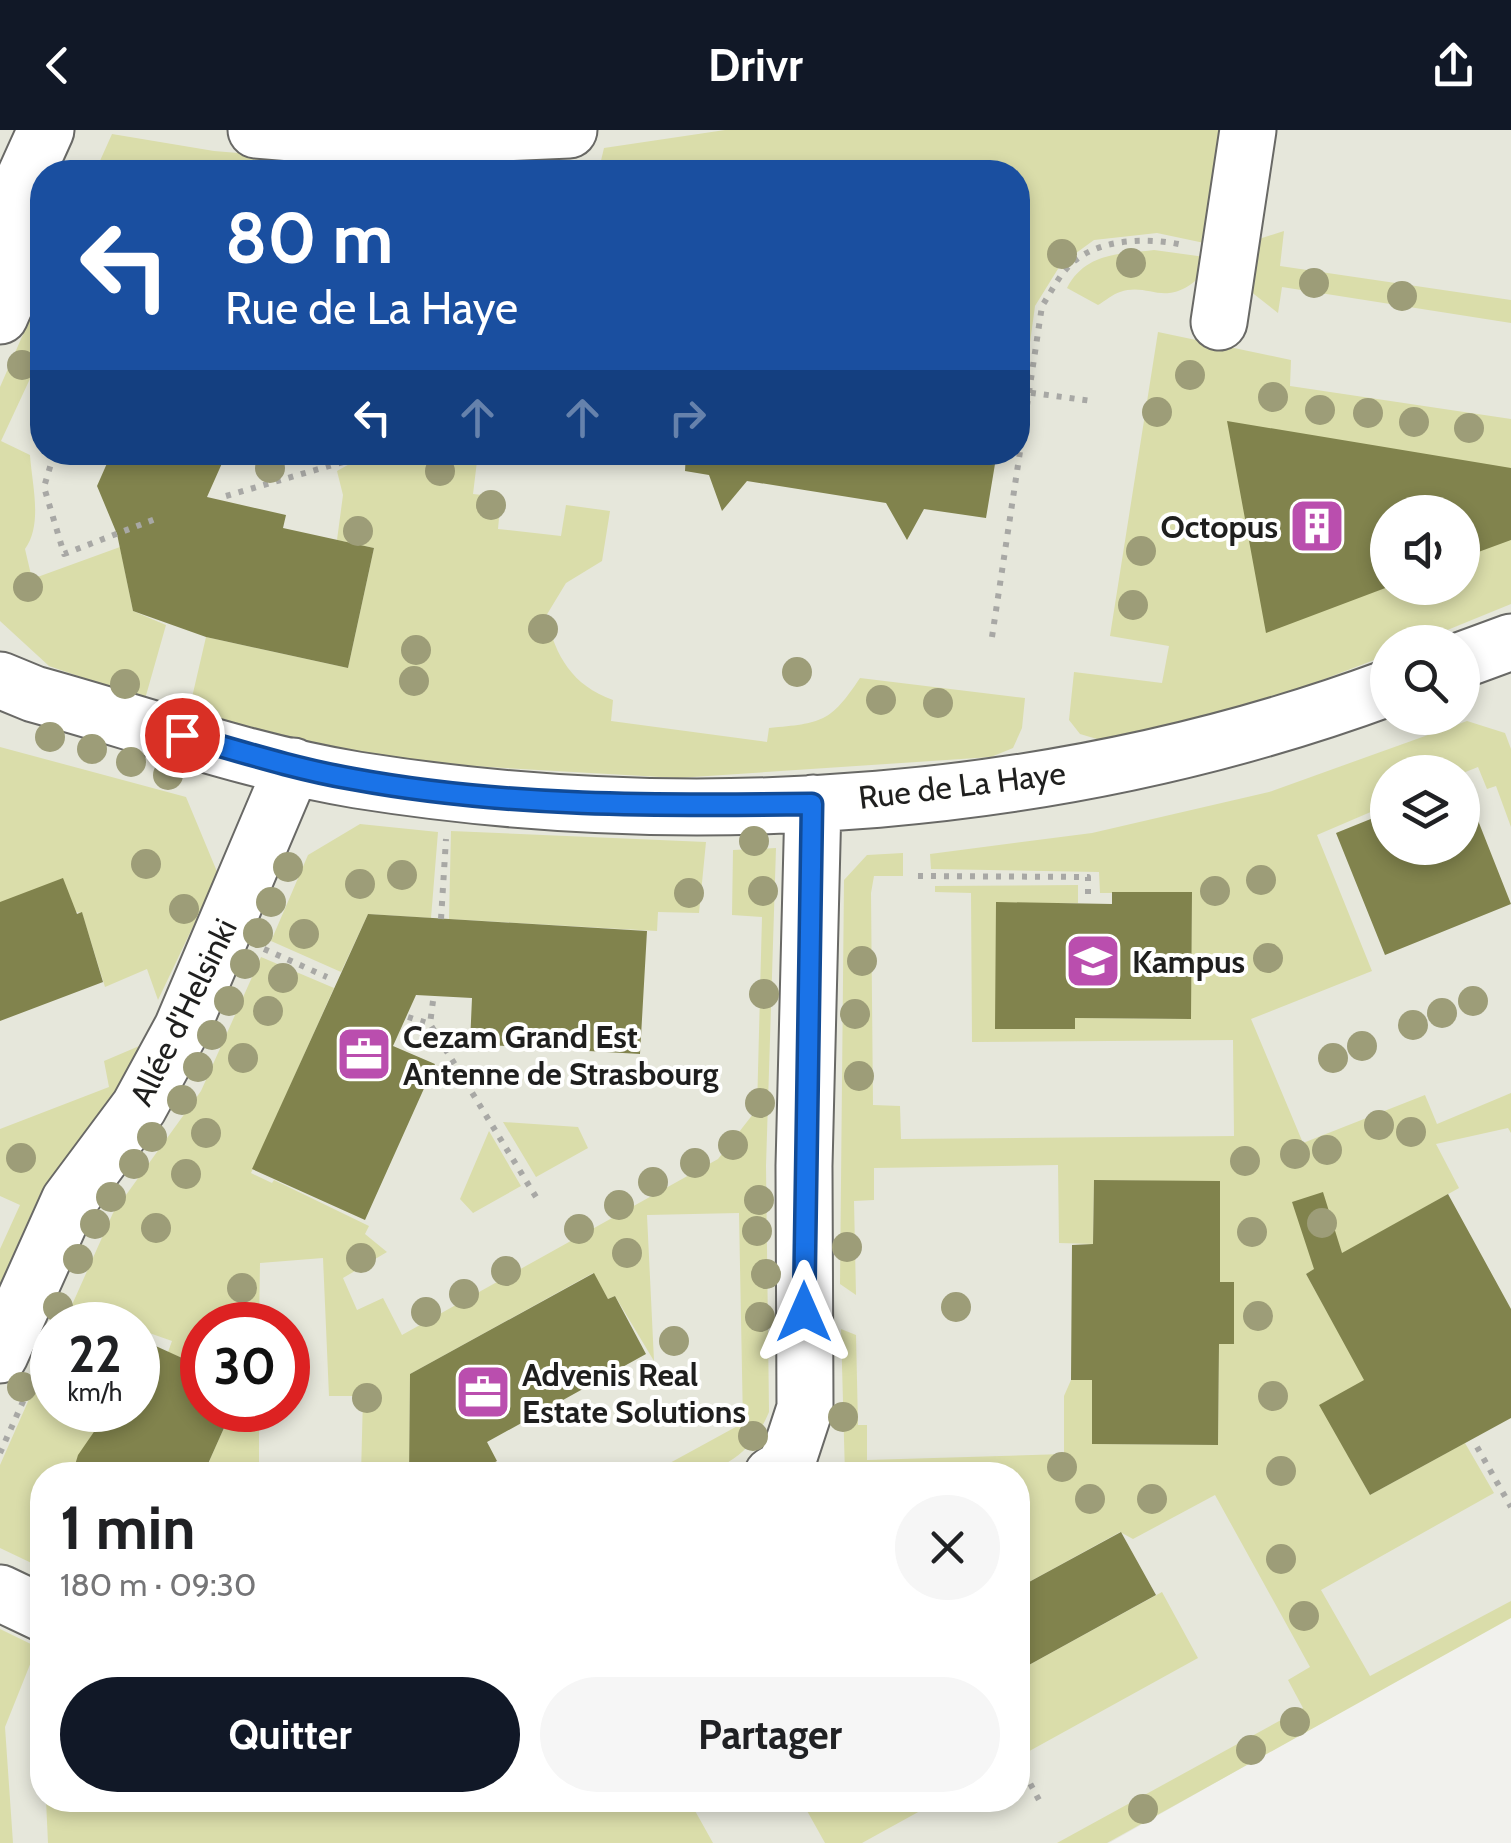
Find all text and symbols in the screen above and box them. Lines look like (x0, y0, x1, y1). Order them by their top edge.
icon: back (30, 38, 85, 93)
text: Drivr (708, 38, 803, 92)
icon: share (1426, 38, 1481, 93)
text: 80 m (225, 195, 393, 281)
icon: left (60, 200, 190, 330)
text: Rue de La Haye (225, 281, 518, 335)
icon: left (345, 390, 400, 445)
icon: ahead (450, 390, 505, 445)
icon: ahead (555, 390, 610, 445)
icon: right (660, 390, 715, 445)
map controls (1370, 495, 1480, 865)
button: sound (1370, 495, 1480, 605)
building icon: Octopus (1287, 496, 1347, 556)
place label: Octopus (1161, 507, 1278, 546)
button: search (1370, 625, 1480, 735)
pin (140, 693, 225, 778)
icon: arrive (155, 708, 210, 763)
street label: Rue de La Haye (856, 753, 1068, 817)
button: layers (1370, 755, 1480, 865)
street label: Allée d'Helsinki (121, 912, 245, 1112)
school or university icon: Kampus (1063, 931, 1123, 991)
place label: Kampus (1132, 942, 1245, 981)
place label: Cezam Grand Est Antenne de Strasbourg (403, 1017, 719, 1093)
office icon: Cezam Grand Est Antenne de Strasbourg (334, 1024, 394, 1084)
position arrow (752, 1260, 856, 1364)
speed limit sign: 30 (180, 1302, 310, 1432)
text: 22 (69, 1324, 121, 1385)
place label: Advenis Real Estate Solutions (522, 1355, 746, 1431)
office icon: Advenis Real Estate Solutions (453, 1362, 513, 1422)
text: km/h (68, 1377, 122, 1407)
text: 1 min (60, 1491, 195, 1564)
button: close (895, 1495, 1000, 1600)
text: 180 m · 09:30 (60, 1565, 256, 1604)
button: Quitter (60, 1677, 520, 1792)
button: Partager (540, 1677, 1000, 1792)

